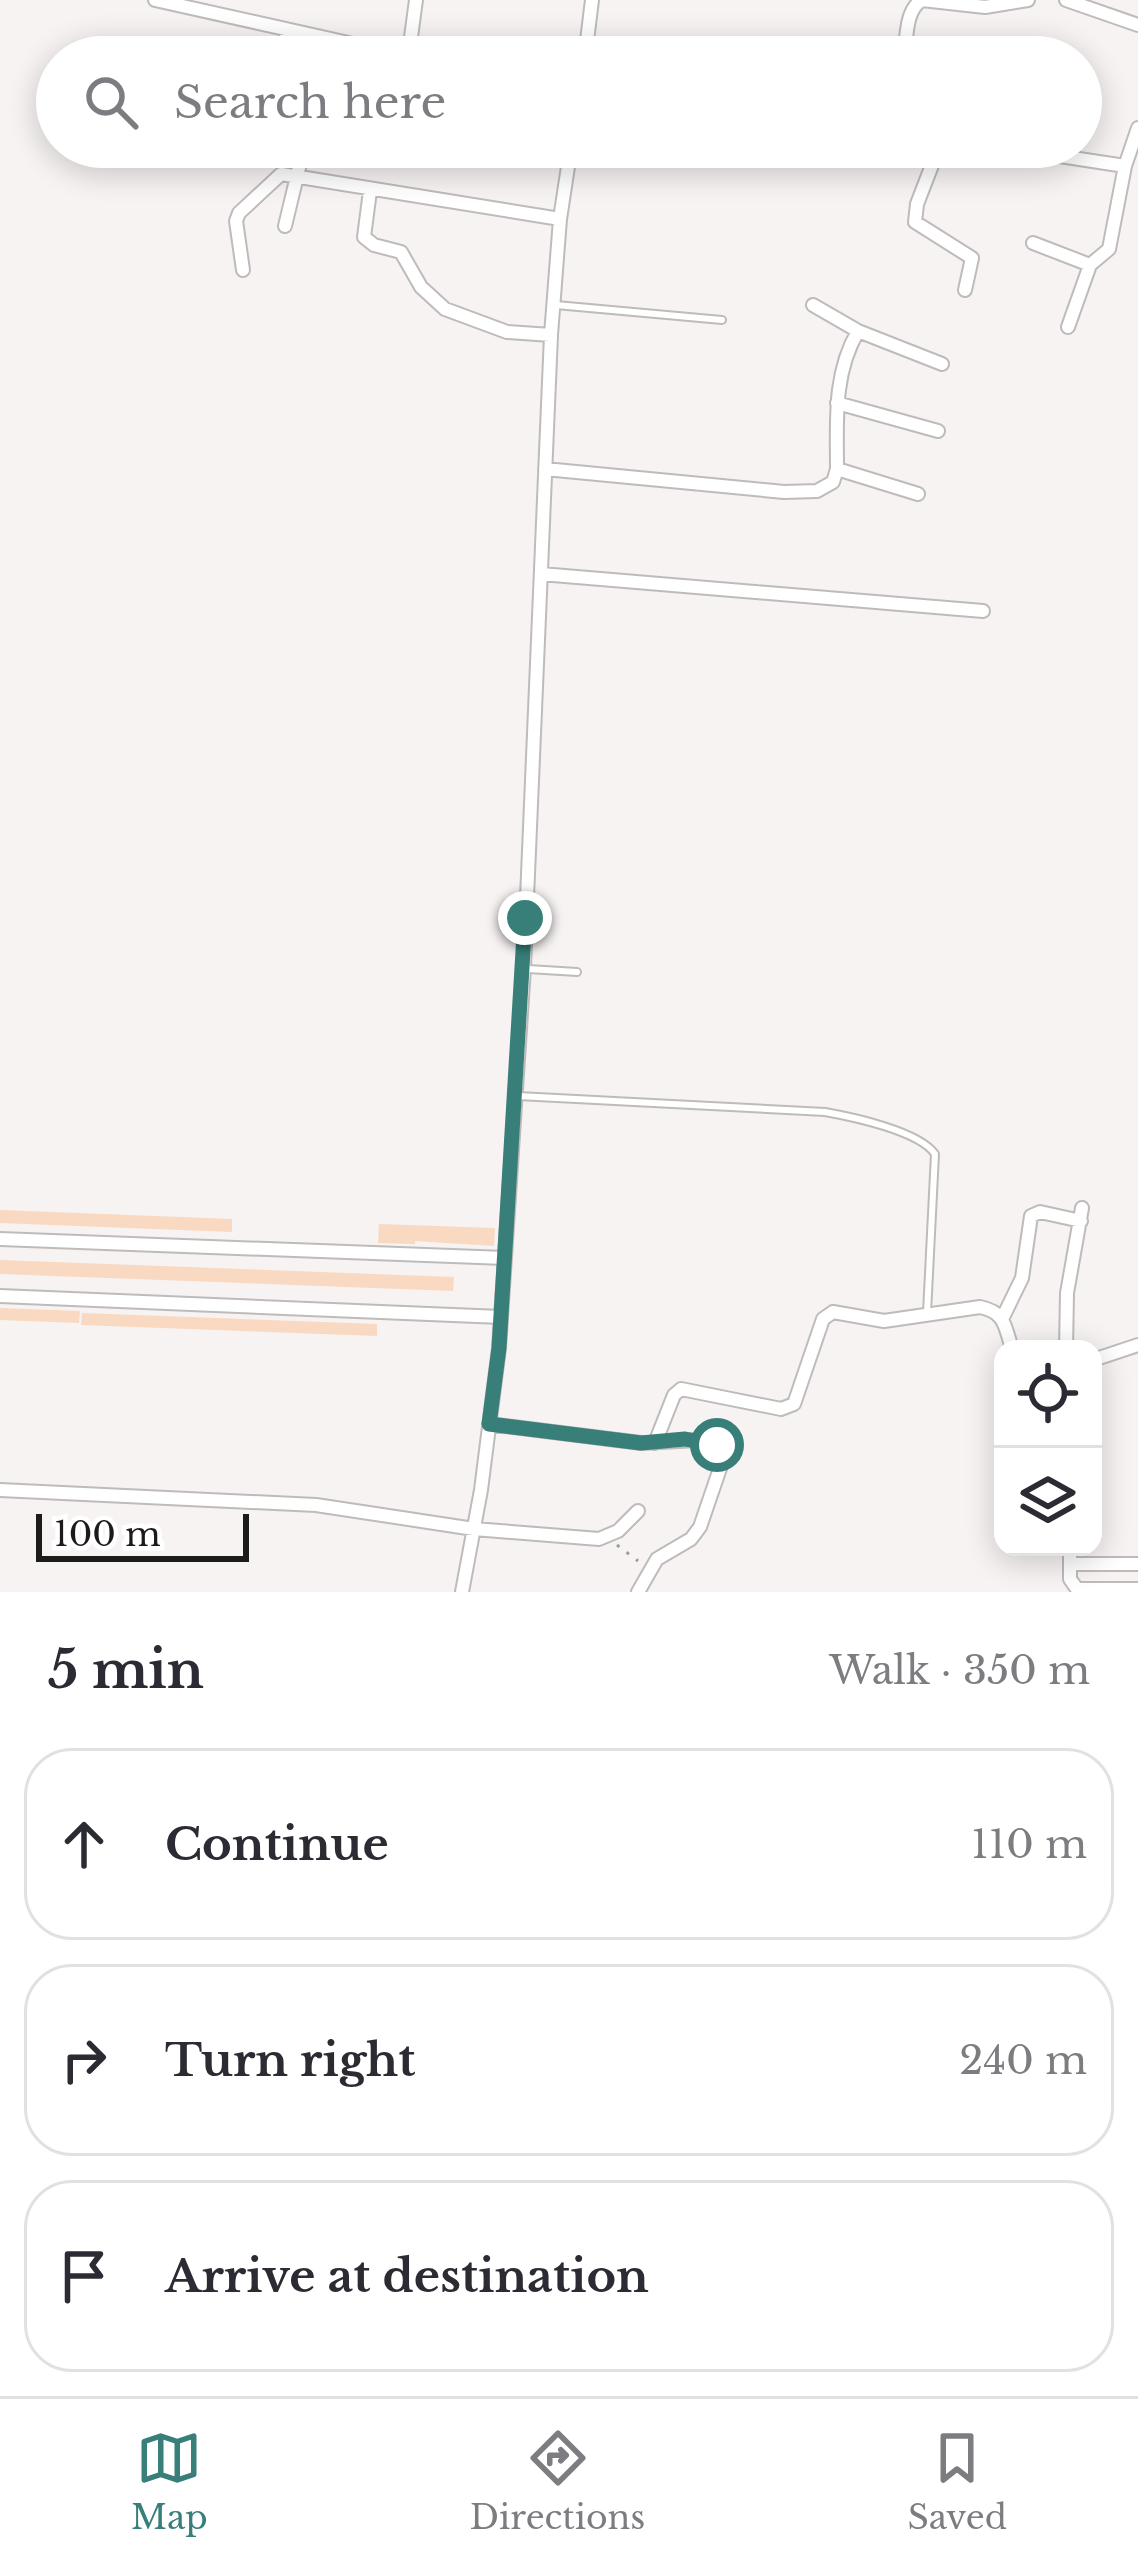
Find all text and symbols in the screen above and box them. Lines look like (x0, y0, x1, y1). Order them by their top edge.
search box (36, 36, 1102, 168)
icon: search (78, 69, 144, 135)
text: Search here (174, 74, 446, 130)
route end (498, 891, 552, 945)
map controls (994, 1340, 1102, 1556)
button: locate (994, 1340, 1102, 1448)
route start (690, 1418, 744, 1472)
button: layers (994, 1448, 1102, 1556)
scale bar (36, 1508, 249, 1561)
text: 100 m (54, 1514, 161, 1555)
text: 5 min (48, 1639, 204, 1702)
text: Walk · 350 m (829, 1646, 1090, 1695)
icon: ahead (51, 1811, 117, 1877)
text: Continue (165, 1816, 389, 1872)
text: 110 m (971, 1820, 1087, 1869)
icon: right (51, 2027, 117, 2093)
text: Turn right (165, 2032, 415, 2088)
text: 240 m (959, 2036, 1087, 2085)
icon: arrive (51, 2243, 117, 2309)
text: Arrive at destination (165, 2248, 649, 2304)
tab: Map (131, 2425, 208, 2538)
tab: Directions (470, 2425, 645, 2538)
tab: Saved (907, 2425, 1007, 2538)

